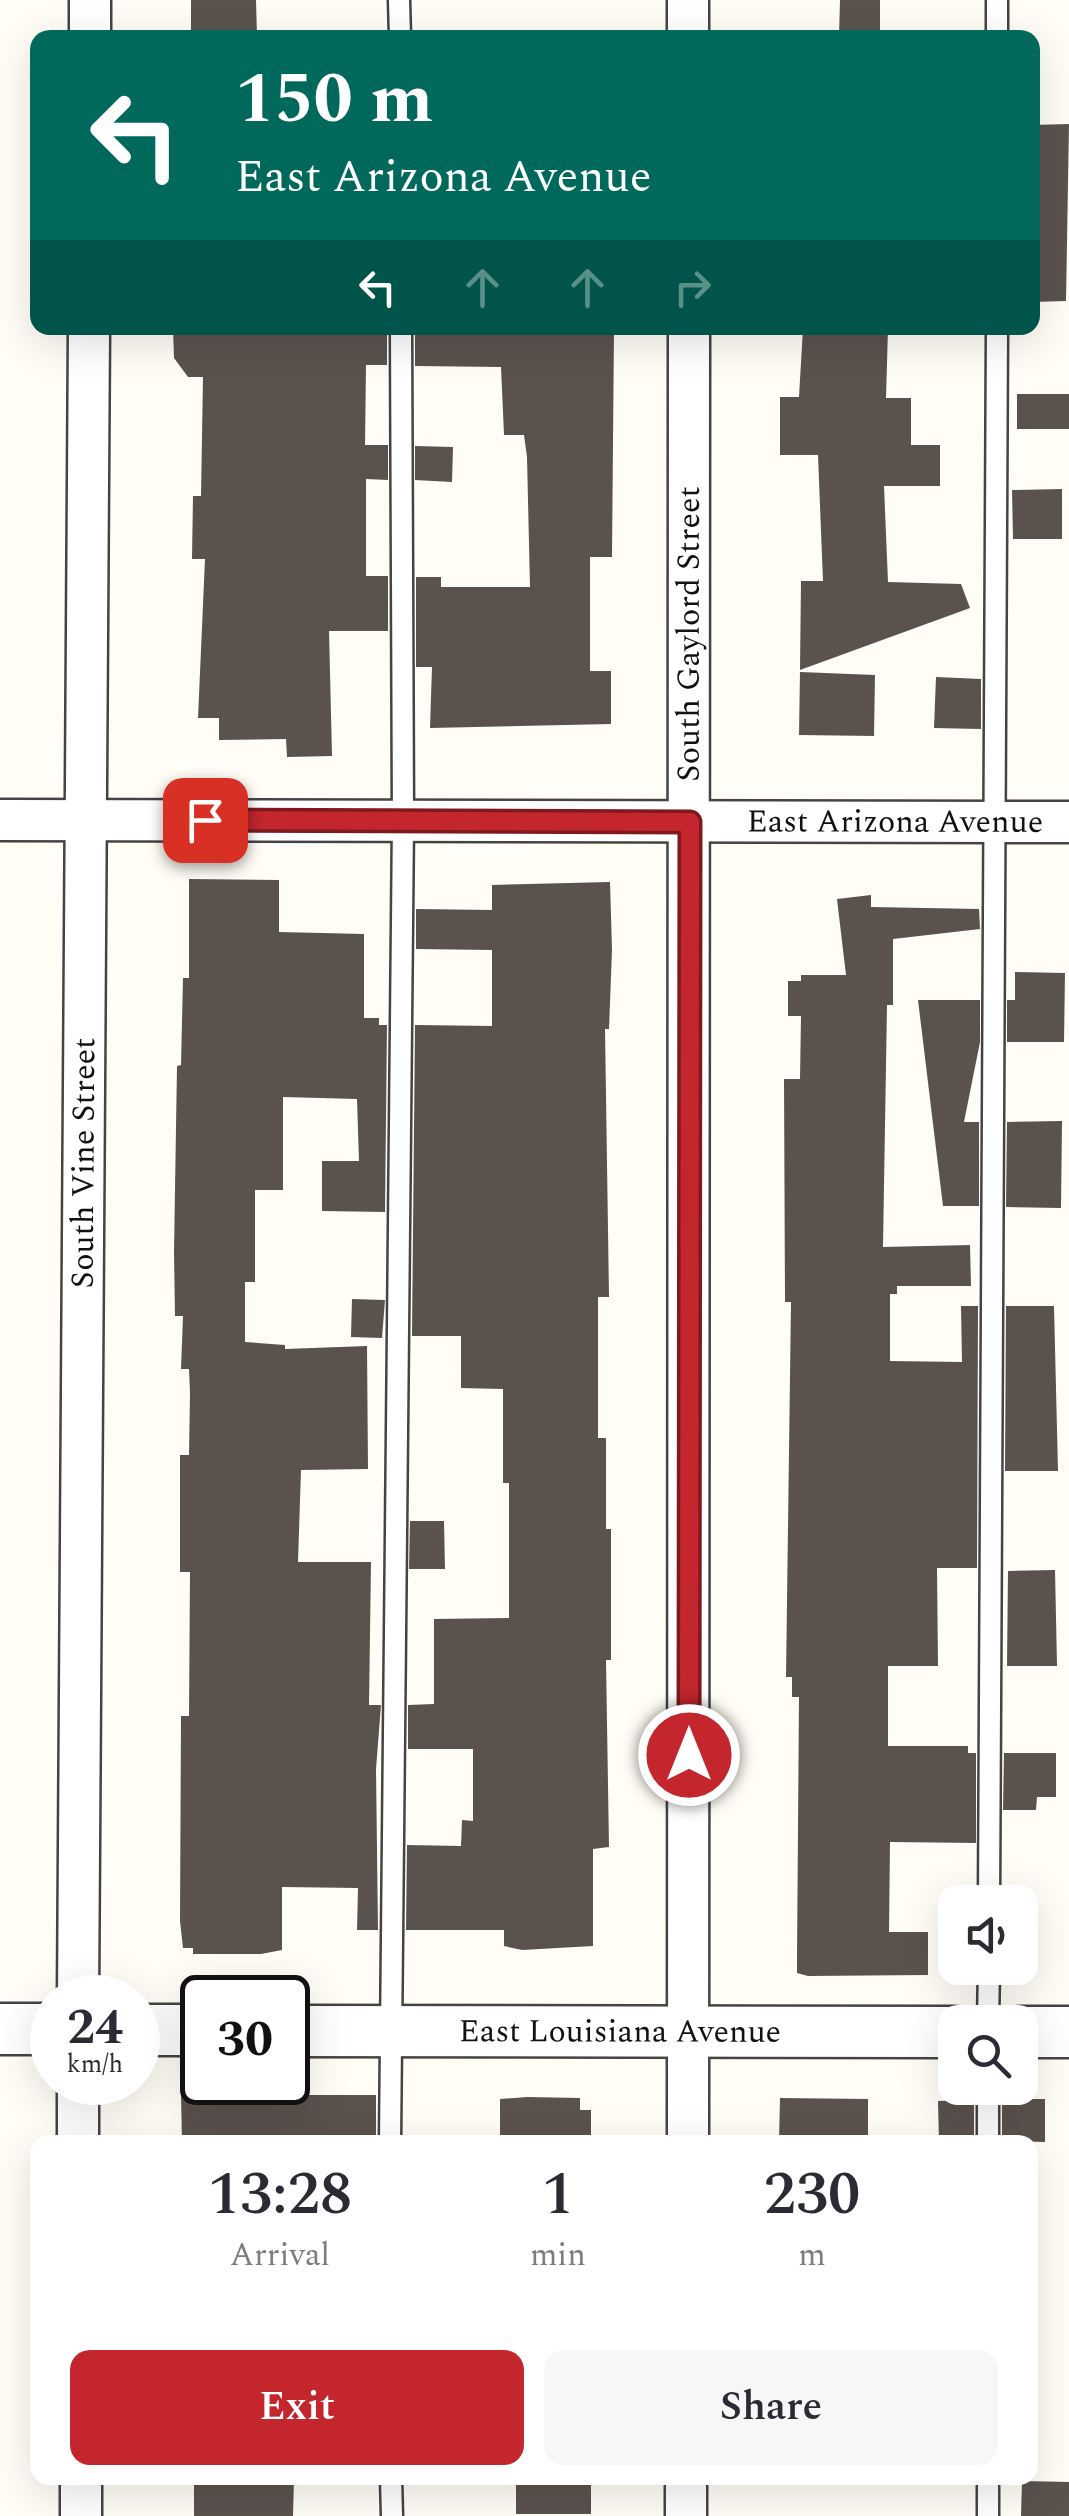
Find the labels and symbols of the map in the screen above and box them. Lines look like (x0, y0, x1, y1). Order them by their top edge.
street label: South Gaylord Street (664, 486, 713, 782)
pin (163, 778, 248, 863)
street label: East Arizona Avenue (747, 797, 1043, 846)
street label: South Vine Street (58, 1038, 109, 1289)
position arrow (637, 1703, 741, 1807)
speed limit sign: 30 (180, 1975, 310, 2105)
street label: East Louisiana Avenue (459, 2007, 781, 2056)

